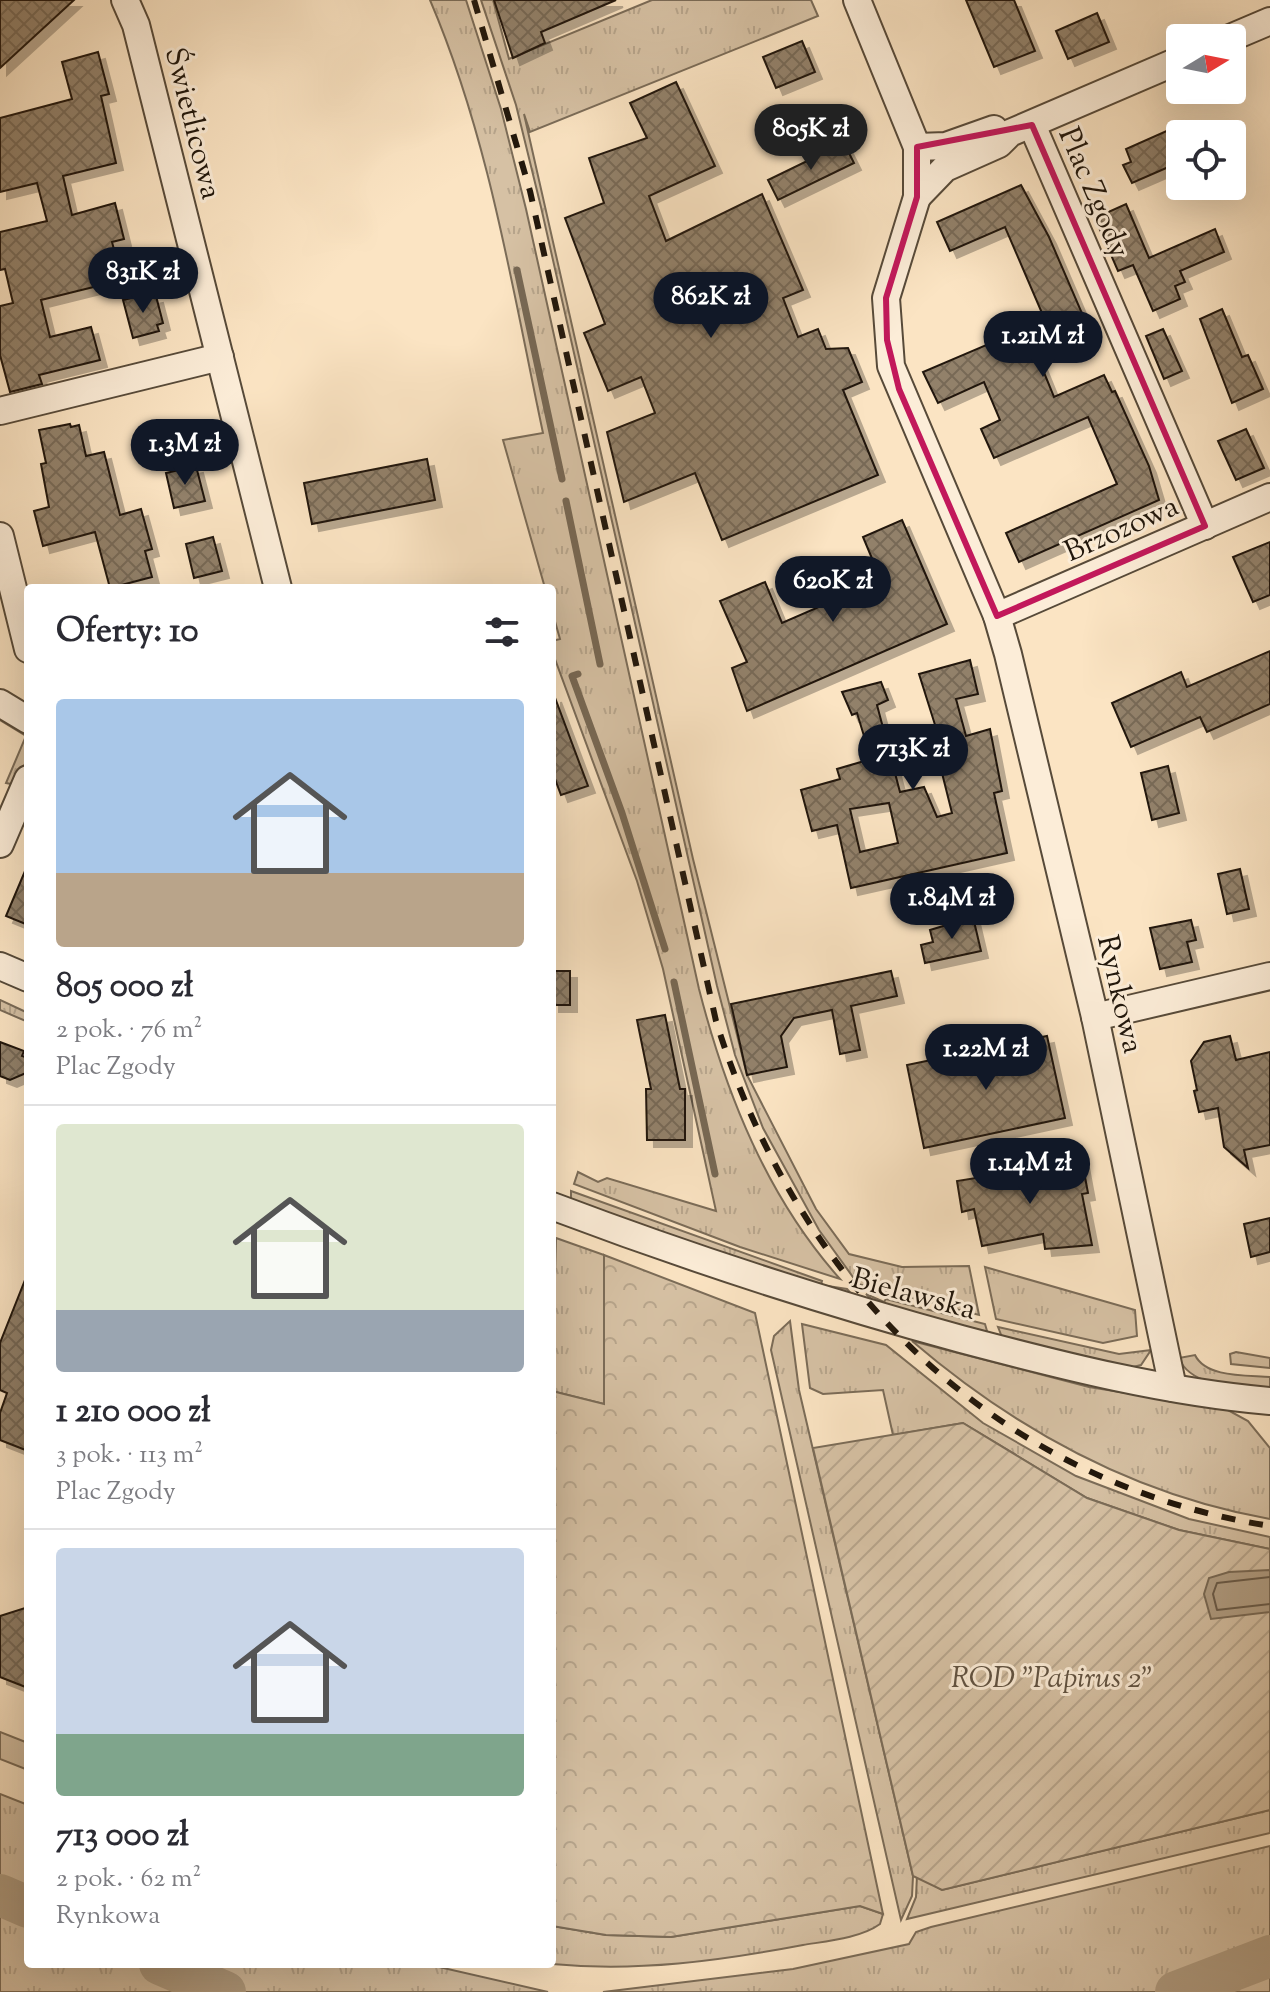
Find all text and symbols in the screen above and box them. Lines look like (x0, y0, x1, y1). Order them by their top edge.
north arrow (1166, 24, 1246, 104)
map controls (1166, 24, 1246, 200)
street label: Świetlicowa (152, 43, 231, 204)
pin: 805K zł (737, 104, 885, 172)
text: 805K zł (772, 111, 850, 148)
button: locate (1166, 120, 1246, 200)
street label: Plac Zgody (1046, 121, 1139, 265)
pin: 831K zł (69, 247, 217, 315)
text: 831K zł (106, 254, 180, 291)
pin: 862K zł (637, 272, 785, 340)
text: 862K zł (671, 279, 751, 316)
pin: 1.21M zł (960, 311, 1126, 379)
text: 1.21M zł (1002, 318, 1084, 355)
pin: 1.3M zł (111, 419, 259, 487)
text: 1.3M zł (149, 426, 221, 463)
street label: Brzozowa (1058, 486, 1186, 575)
pin: 620K zł (759, 556, 907, 624)
text: 620K zł (793, 563, 873, 600)
text: Oferty: 10 (56, 608, 199, 657)
icon: filters (480, 610, 524, 654)
pin: 713K zł (839, 724, 987, 792)
text: 713K zł (876, 731, 950, 768)
icon: home (218, 751, 362, 895)
pin: 1.84M zł (869, 873, 1035, 941)
text: 1.84M zł (908, 880, 996, 917)
street label: Rynkowa (1084, 931, 1153, 1058)
text: 805 000 zł (56, 963, 193, 1012)
text: 2 pok. · 76 m² (56, 1012, 202, 1049)
pin: 1.22M zł (903, 1024, 1069, 1092)
text: 1.22M zł (943, 1031, 1029, 1068)
text: Plac Zgody (56, 1049, 176, 1086)
pin: 1.14M zł (947, 1138, 1113, 1206)
text: 1.14M zł (988, 1145, 1072, 1182)
icon: home (218, 1176, 362, 1320)
street label: Bielawska (846, 1258, 981, 1333)
text: 1 210 000 zł (56, 1388, 211, 1437)
text: 3 pok. · 113 m² (56, 1437, 203, 1474)
text: Plac Zgody (56, 1474, 176, 1511)
icon: home (218, 1600, 362, 1744)
park label: ROD "Papirus 2" (951, 1658, 1153, 1701)
text: 713 000 zł (56, 1812, 189, 1861)
text: 2 pok. · 62 m² (56, 1861, 201, 1898)
text: Rynkowa (56, 1898, 160, 1935)

